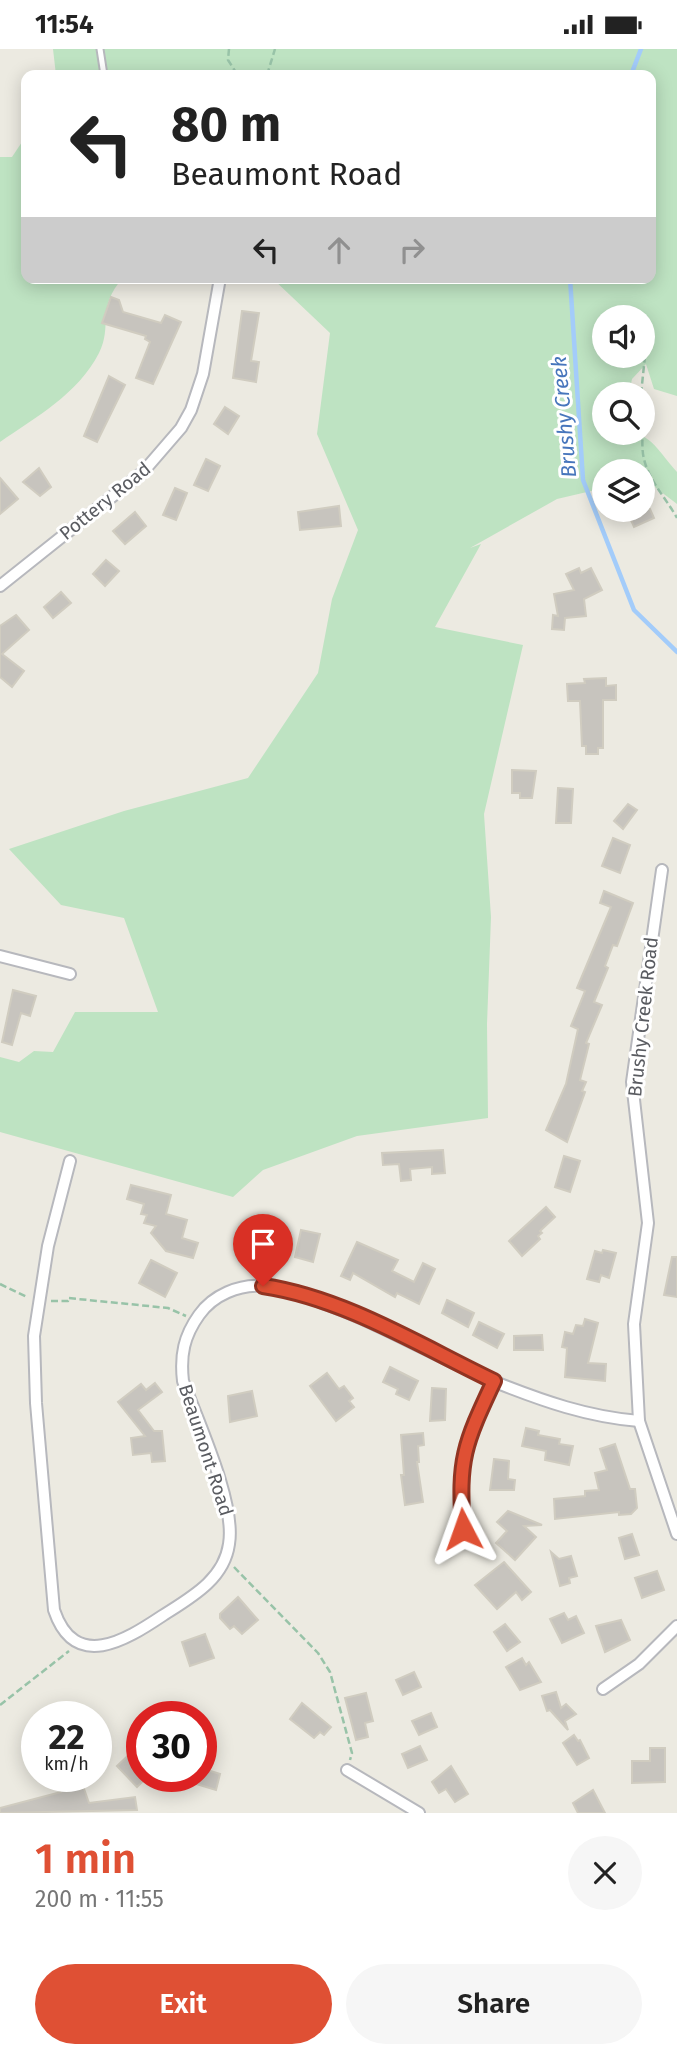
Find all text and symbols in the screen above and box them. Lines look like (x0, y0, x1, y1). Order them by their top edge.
text: 11:54 (35, 9, 94, 40)
text: 80 m (171, 95, 281, 154)
icon: left (56, 98, 147, 189)
text: Beaumont Road (171, 155, 402, 193)
icon: left (247, 231, 285, 269)
icon: ahead (320, 231, 358, 269)
icon: right (393, 231, 431, 269)
map controls (592, 305, 655, 522)
button: sound (592, 305, 655, 368)
water label: Brushy Creek (546, 355, 582, 479)
button: search (592, 382, 655, 445)
street label: Pottery Road (55, 457, 155, 545)
button: layers (592, 459, 655, 522)
street label: Brushy Creek Road (623, 936, 663, 1098)
pin (233, 1214, 293, 1286)
icon: arrive (244, 1225, 282, 1263)
street label: Beaumont Road (174, 1381, 238, 1519)
position arrow (426, 1492, 500, 1566)
speed limit sign: 30 (126, 1701, 217, 1792)
text: 22 (48, 1716, 85, 1758)
text: km/h (44, 1753, 89, 1775)
text: 1 min (35, 1834, 136, 1884)
button: close (568, 1836, 642, 1910)
text: 200 m · 11:55 (35, 1885, 164, 1913)
button: Exit (35, 1964, 332, 2044)
button: Share (346, 1964, 642, 2044)

